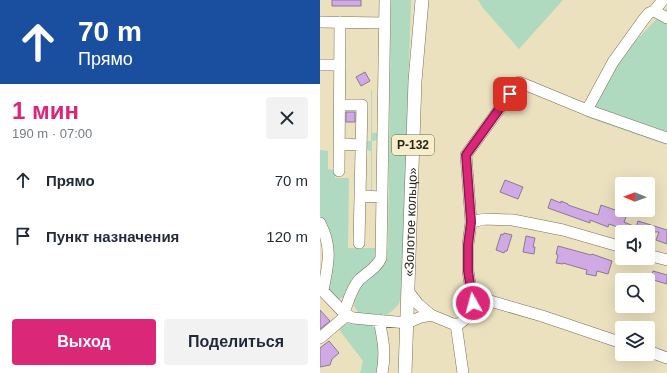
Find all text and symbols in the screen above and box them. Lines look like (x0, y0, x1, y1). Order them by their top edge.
icon: ahead (12, 16, 64, 68)
text: 70 m (78, 16, 142, 47)
text: Прямо (78, 49, 133, 69)
pin (493, 77, 527, 111)
icon: arrive (499, 83, 521, 105)
text: 1 мин (12, 97, 79, 124)
button: close (266, 97, 308, 139)
text: 190 m · 07:00 (12, 126, 92, 141)
road number: Р-132 (392, 135, 434, 155)
street label: «Золотое кольцо» (401, 167, 420, 277)
icon: ahead (12, 169, 34, 191)
text: Прямо (46, 172, 95, 189)
text: 70 m (275, 172, 308, 189)
north arrow (615, 177, 655, 217)
map controls (615, 177, 655, 361)
icon: arrive (12, 225, 34, 247)
button: sound (615, 225, 655, 265)
text: Пункт назначения (46, 228, 179, 245)
text: 120 m (266, 228, 308, 245)
button: search (615, 273, 655, 313)
position arrow (452, 282, 494, 324)
button: Выход (12, 319, 156, 365)
button: Поделиться (164, 319, 308, 365)
button: layers (615, 321, 655, 361)

